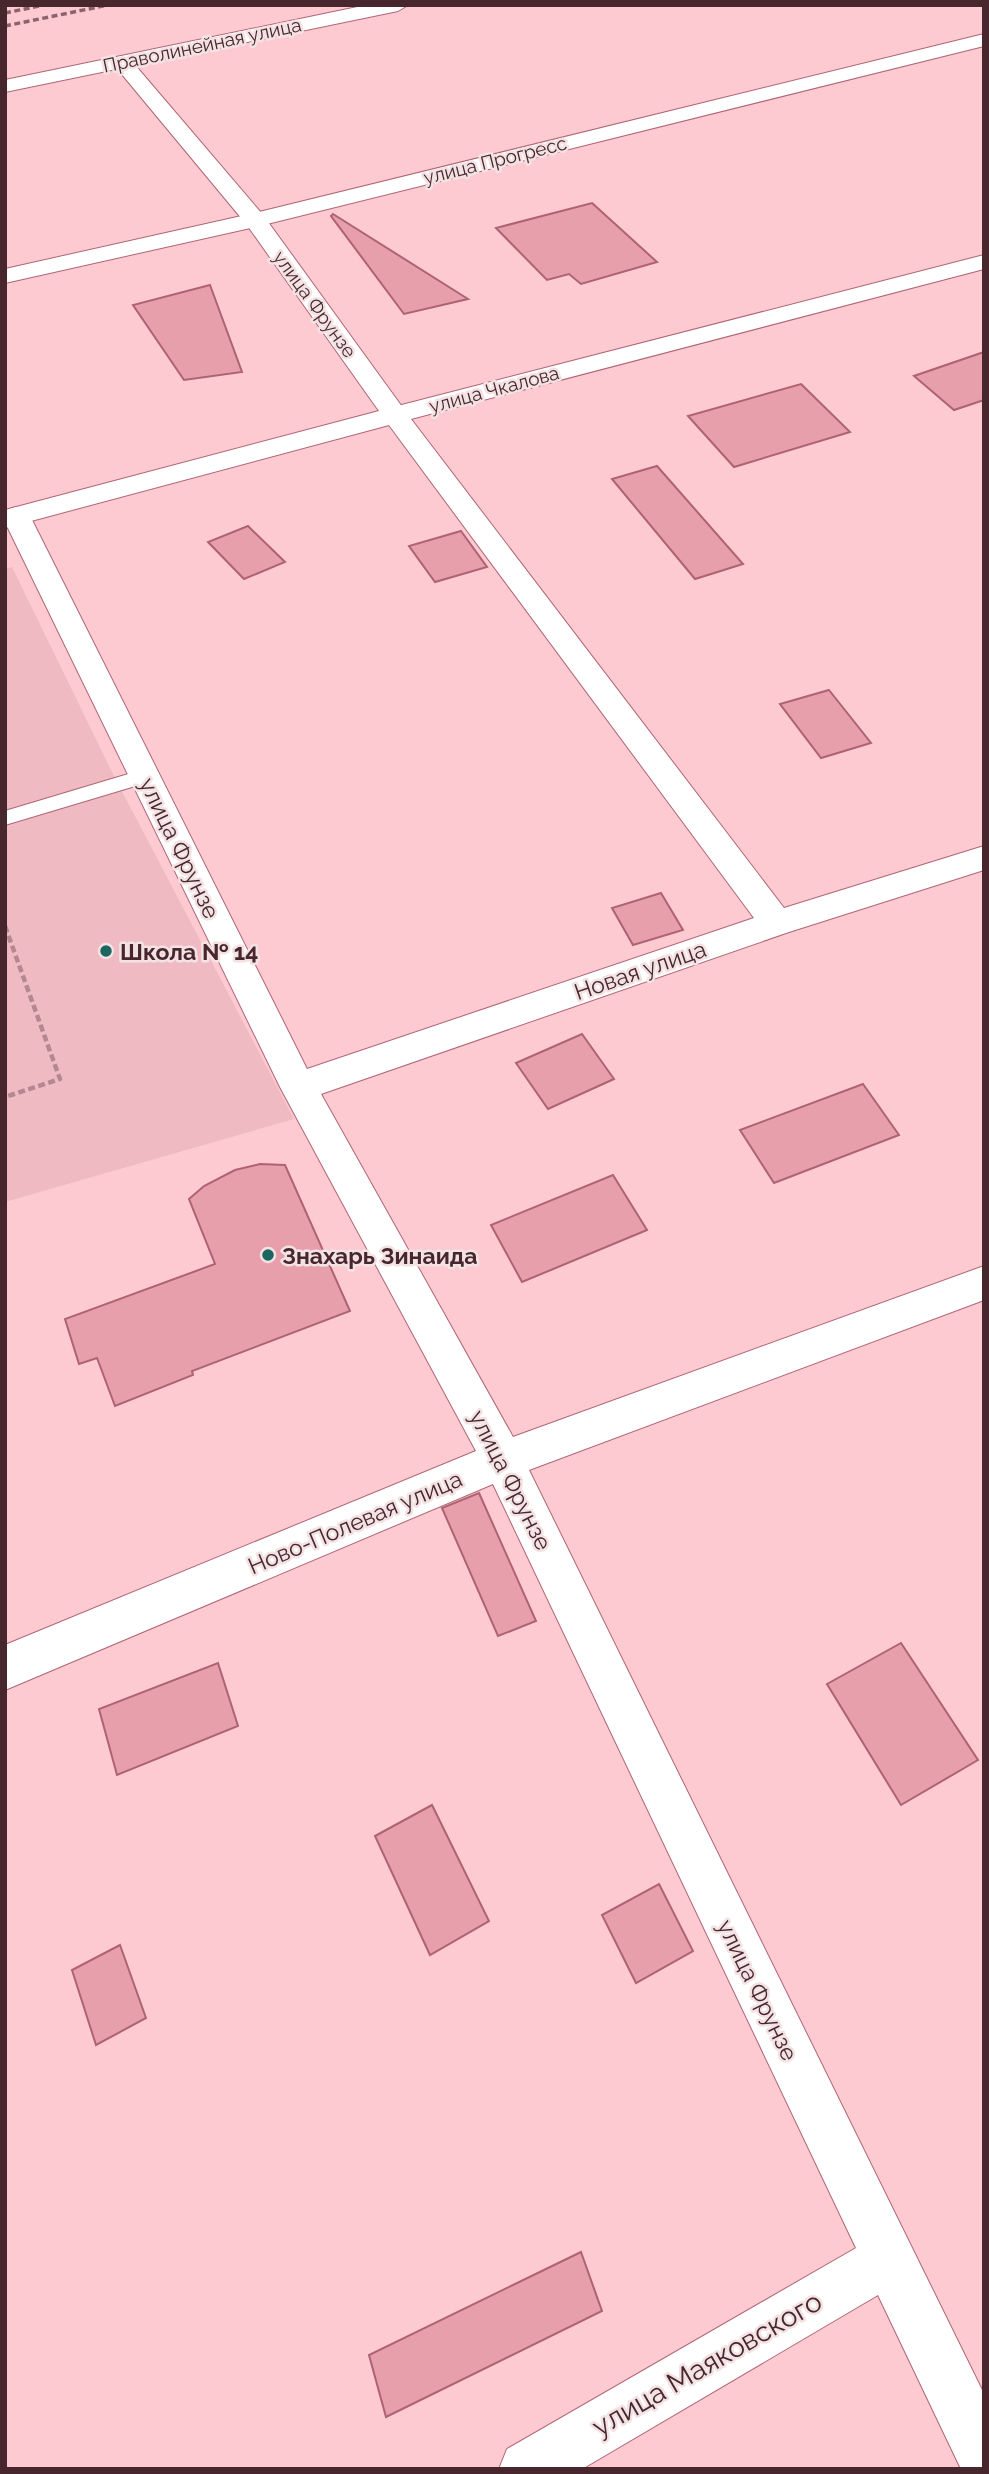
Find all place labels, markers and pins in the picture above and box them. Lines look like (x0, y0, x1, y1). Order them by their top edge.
place label: Школа № 14 (120, 938, 258, 965)
marker: Школа № 14 (98, 943, 114, 959)
place label: Знахарь Зинаида (282, 1242, 477, 1269)
marker: Знахарь Зинаида (260, 1247, 276, 1263)

